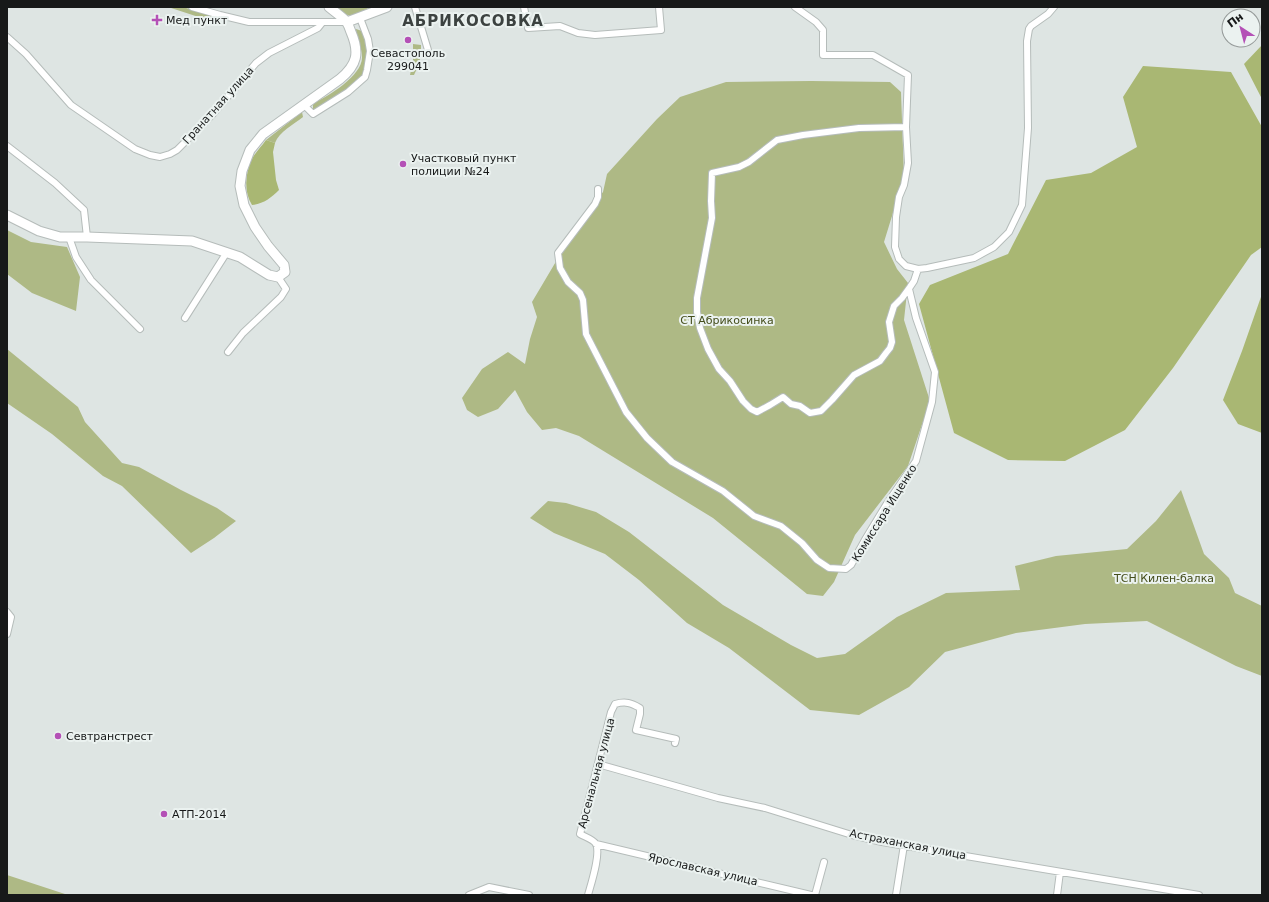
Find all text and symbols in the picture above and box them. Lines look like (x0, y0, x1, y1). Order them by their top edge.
north arrow (1221, 8, 1261, 48)
text: Пн (1225, 10, 1246, 31)
district label: АБРИКОСОВКА (402, 12, 544, 30)
marker: Мед пункт (151, 14, 163, 26)
place label: Мед пункт (166, 14, 228, 27)
marker: Севастополь 299041 (403, 35, 413, 45)
place label: Севастополь 299041 (371, 47, 445, 73)
street label: Гранатная улица (180, 64, 257, 147)
place label: Участковый пункт полиции №24 (411, 152, 517, 178)
marker: Участковый пункт полиции №24 (398, 159, 408, 169)
park label: СТ Абрикосинка (680, 314, 774, 327)
street label: Комиссара Ищенко (849, 462, 920, 564)
park label: ТСН Килен-балка (1113, 572, 1214, 585)
street label: Арсенальная улица (575, 717, 617, 830)
place label: Севтранстрест (66, 730, 154, 743)
marker: Севтранстрест (53, 731, 63, 741)
place label: АТП-2014 (172, 808, 226, 821)
marker: АТП-2014 (159, 809, 169, 819)
street label: Астраханская улица (848, 827, 967, 862)
street label: Ярославская улица (647, 851, 759, 888)

